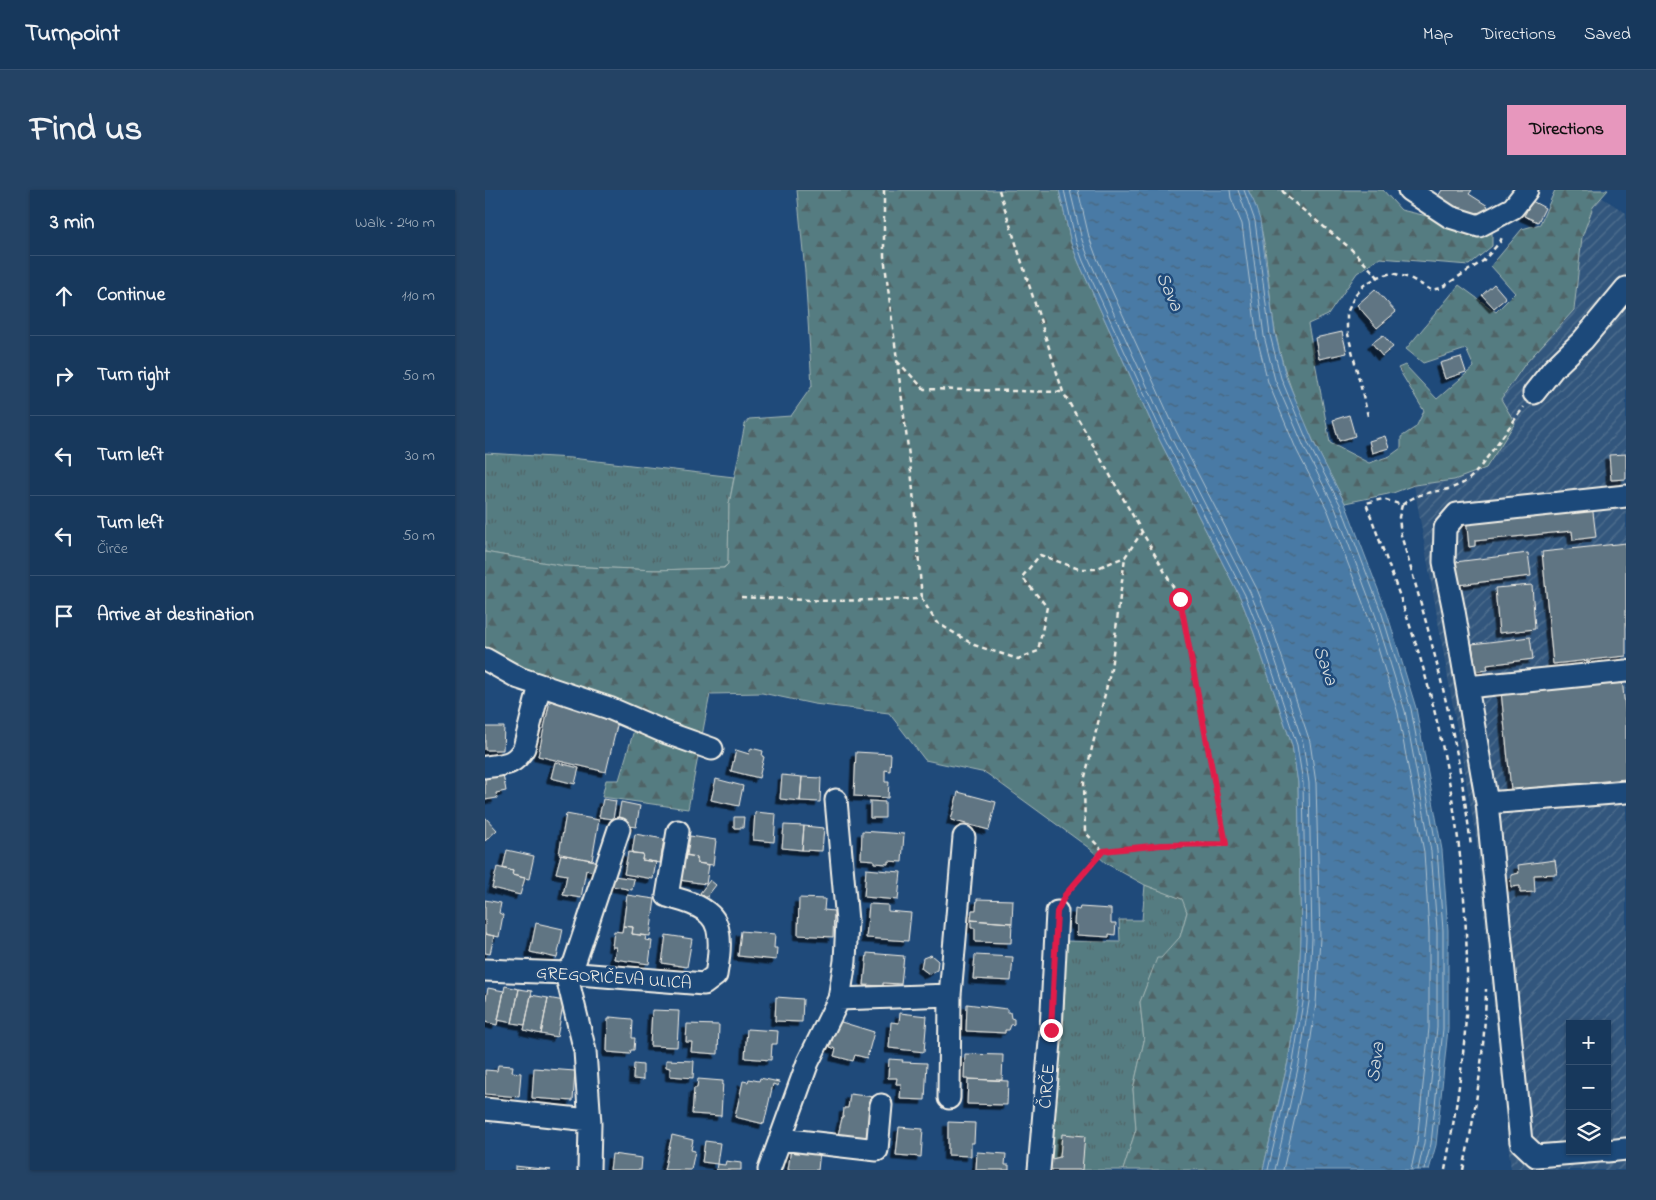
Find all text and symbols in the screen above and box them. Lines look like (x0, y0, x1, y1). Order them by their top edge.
text: Turnpoint (25, 17, 120, 52)
text: Map (1423, 22, 1453, 48)
text: Directions (1481, 22, 1556, 48)
text: Saved (1584, 22, 1631, 48)
text: Find us (30, 105, 142, 156)
button: Directions (1507, 105, 1626, 155)
text: 3 min (50, 208, 94, 238)
text: Walk · 240 m (355, 211, 435, 235)
water label: Sava (1148, 268, 1189, 316)
icon: ahead (50, 282, 78, 310)
text: Continue (97, 282, 165, 309)
text: 110 m (401, 284, 435, 308)
icon: right (50, 362, 78, 390)
text: Turn right (97, 362, 170, 389)
text: 50 m (403, 364, 435, 388)
icon: left (50, 442, 78, 470)
text: Turn left (97, 442, 164, 469)
text: 30 m (405, 444, 435, 468)
text: Turn left (97, 510, 164, 537)
icon: left (50, 522, 78, 550)
text: 50 m (403, 524, 435, 548)
text: Čirče (97, 537, 128, 561)
route start (1169, 588, 1192, 611)
icon: arrive (50, 602, 78, 630)
text: Arrive at destination (97, 602, 254, 629)
water label: Sava (1305, 642, 1344, 690)
street label: GREGORIČEVA ULICA (535, 961, 693, 997)
route end (1040, 1019, 1063, 1042)
map controls (1566, 1020, 1611, 1155)
button: + (1566, 1020, 1611, 1065)
water label: Sava (1360, 1040, 1393, 1084)
street label: ČIRČE (1033, 1063, 1063, 1110)
button: − (1566, 1065, 1611, 1110)
button: layers (1566, 1110, 1611, 1155)

